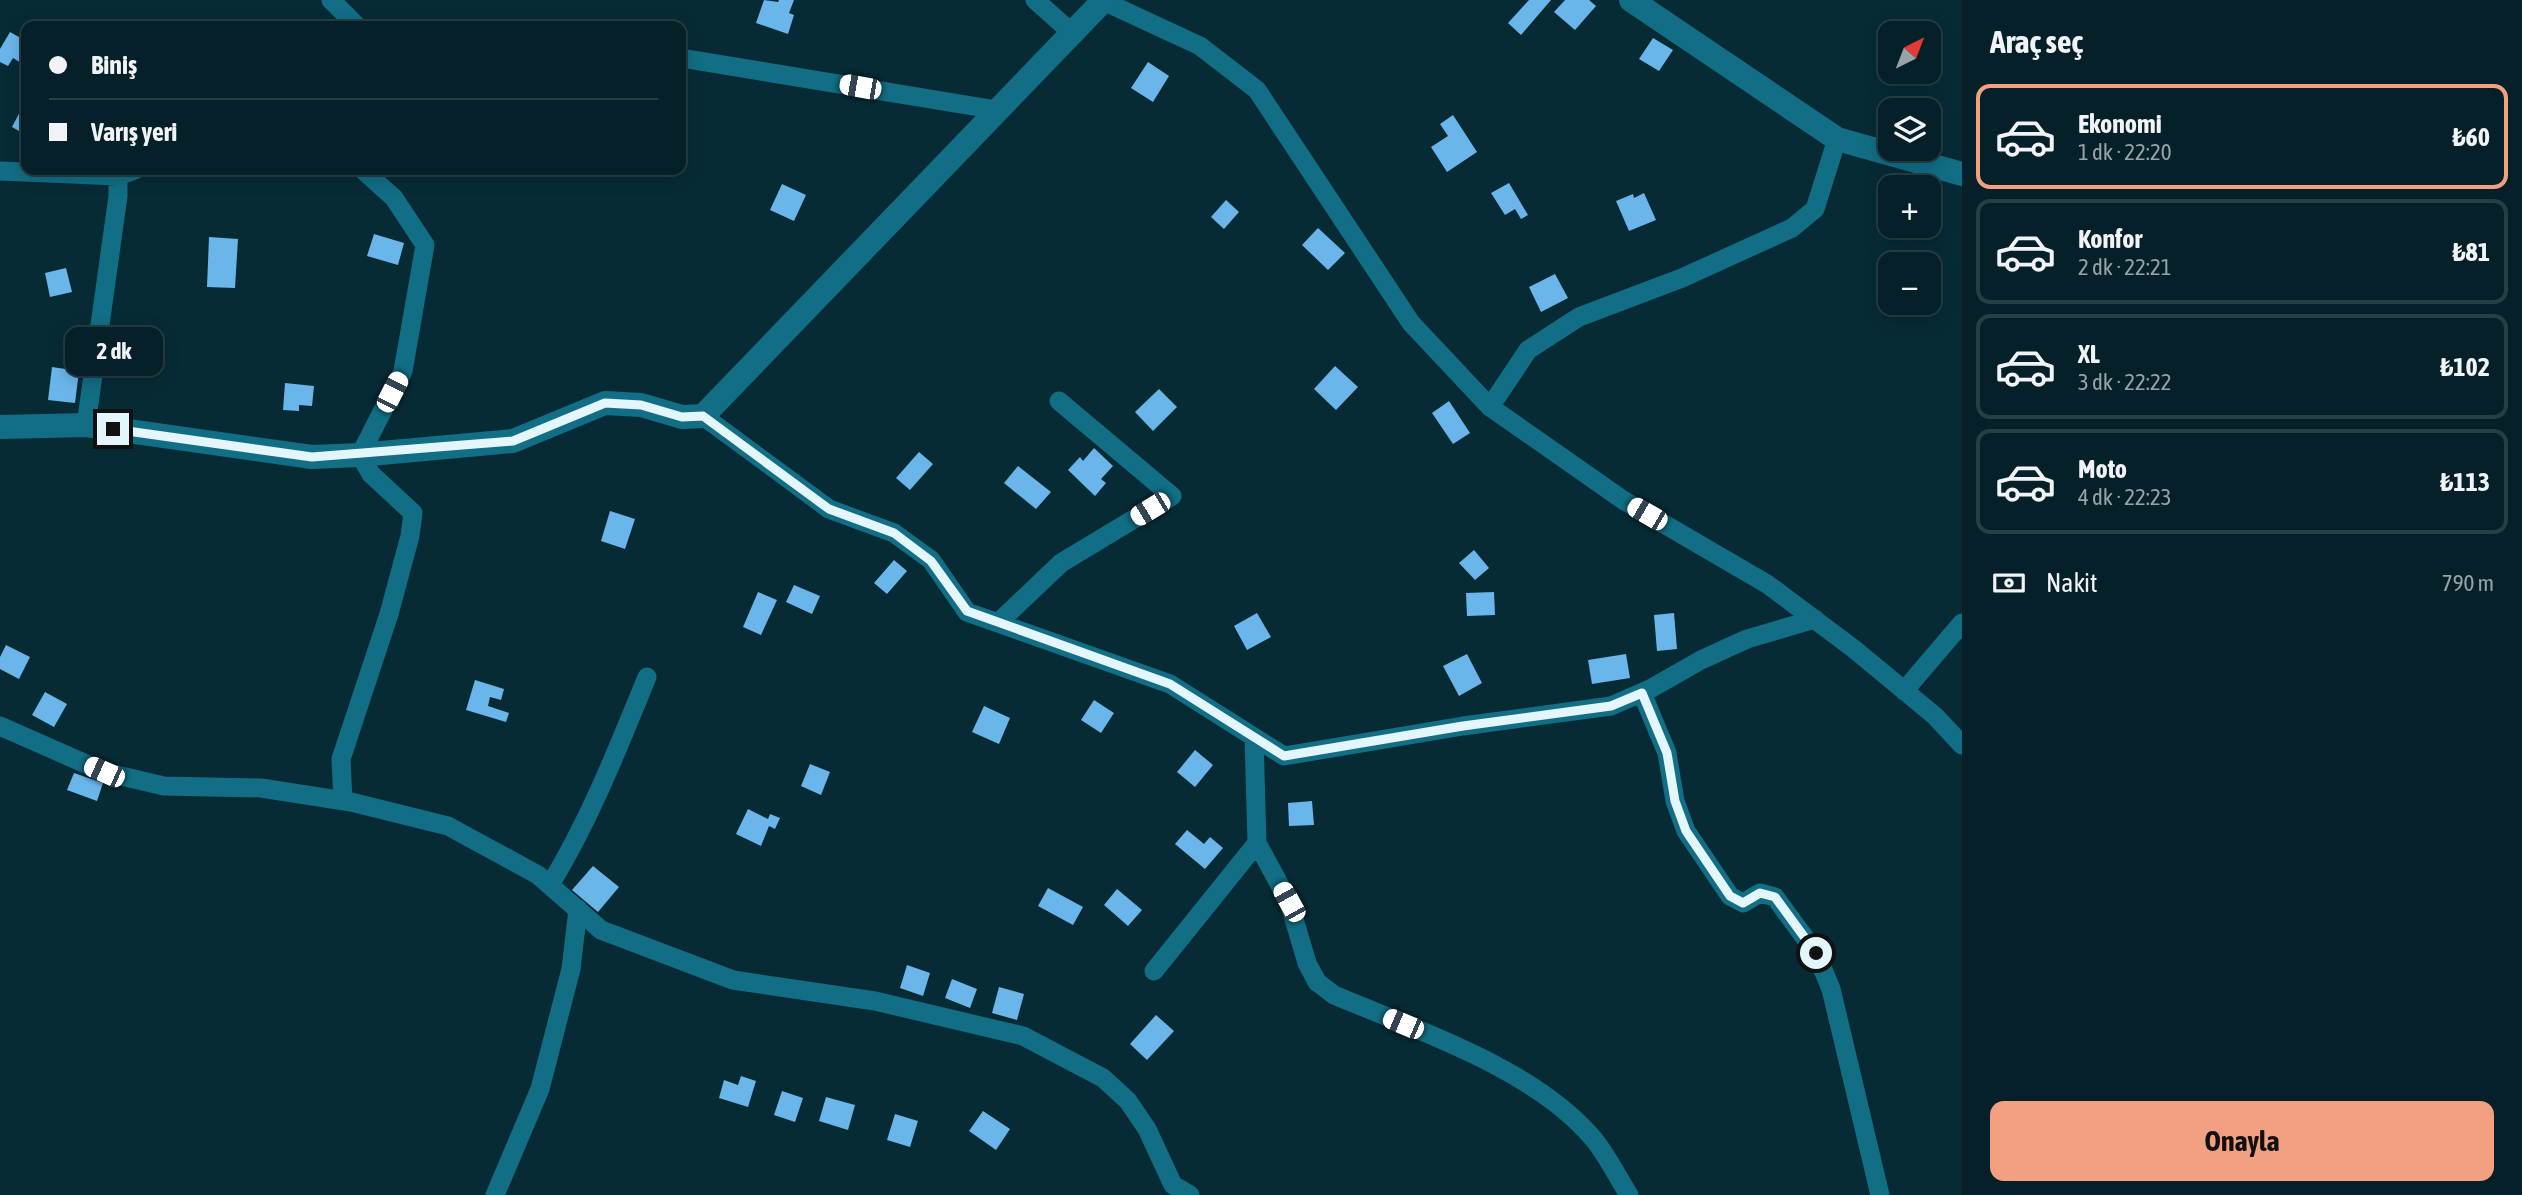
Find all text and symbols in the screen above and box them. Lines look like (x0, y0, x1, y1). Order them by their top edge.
north arrow (1878, 21, 1941, 84)
map controls (1878, 21, 1941, 315)
text: Araç seç (1990, 23, 2083, 60)
text: Biniş (91, 50, 137, 80)
car (838, 73, 883, 101)
button: layers (1878, 98, 1941, 161)
icon: car (1994, 105, 2057, 168)
text: Ekonomi (2078, 109, 2162, 139)
text: Varış yeri (91, 117, 177, 147)
text: ₺60 (2453, 122, 2490, 152)
text: 1 dk · 22:20 (2078, 139, 2172, 165)
button: + (1878, 175, 1941, 238)
icon: car (1994, 220, 2057, 283)
text: Konfor (2078, 224, 2142, 254)
text: ₺81 (2453, 237, 2490, 267)
button: − (1878, 252, 1941, 315)
text: 2 dk · 22:21 (2078, 254, 2172, 280)
callout: 2 dk (64, 328, 162, 376)
icon: car (1994, 335, 2057, 398)
text: 2 dk (97, 338, 131, 364)
text: XL (2078, 339, 2100, 369)
text: ₺102 (2440, 352, 2490, 382)
car (374, 369, 411, 415)
text: 3 dk · 22:22 (2078, 369, 2172, 395)
route end (97, 413, 129, 445)
icon: car (1994, 450, 2057, 513)
text: Moto (2078, 454, 2127, 484)
text: ₺113 (2440, 467, 2490, 497)
text: 4 dk · 22:23 (2078, 484, 2172, 510)
car (1127, 489, 1174, 529)
car (1624, 494, 1671, 534)
icon: cash (1990, 564, 2028, 602)
text: Nakit (2046, 568, 2098, 598)
text: 790 m (2442, 570, 2494, 596)
car (81, 754, 128, 790)
car (1270, 879, 1309, 925)
route start (1800, 937, 1832, 969)
car (1380, 1006, 1427, 1042)
button: Onayla (1990, 1101, 2494, 1181)

